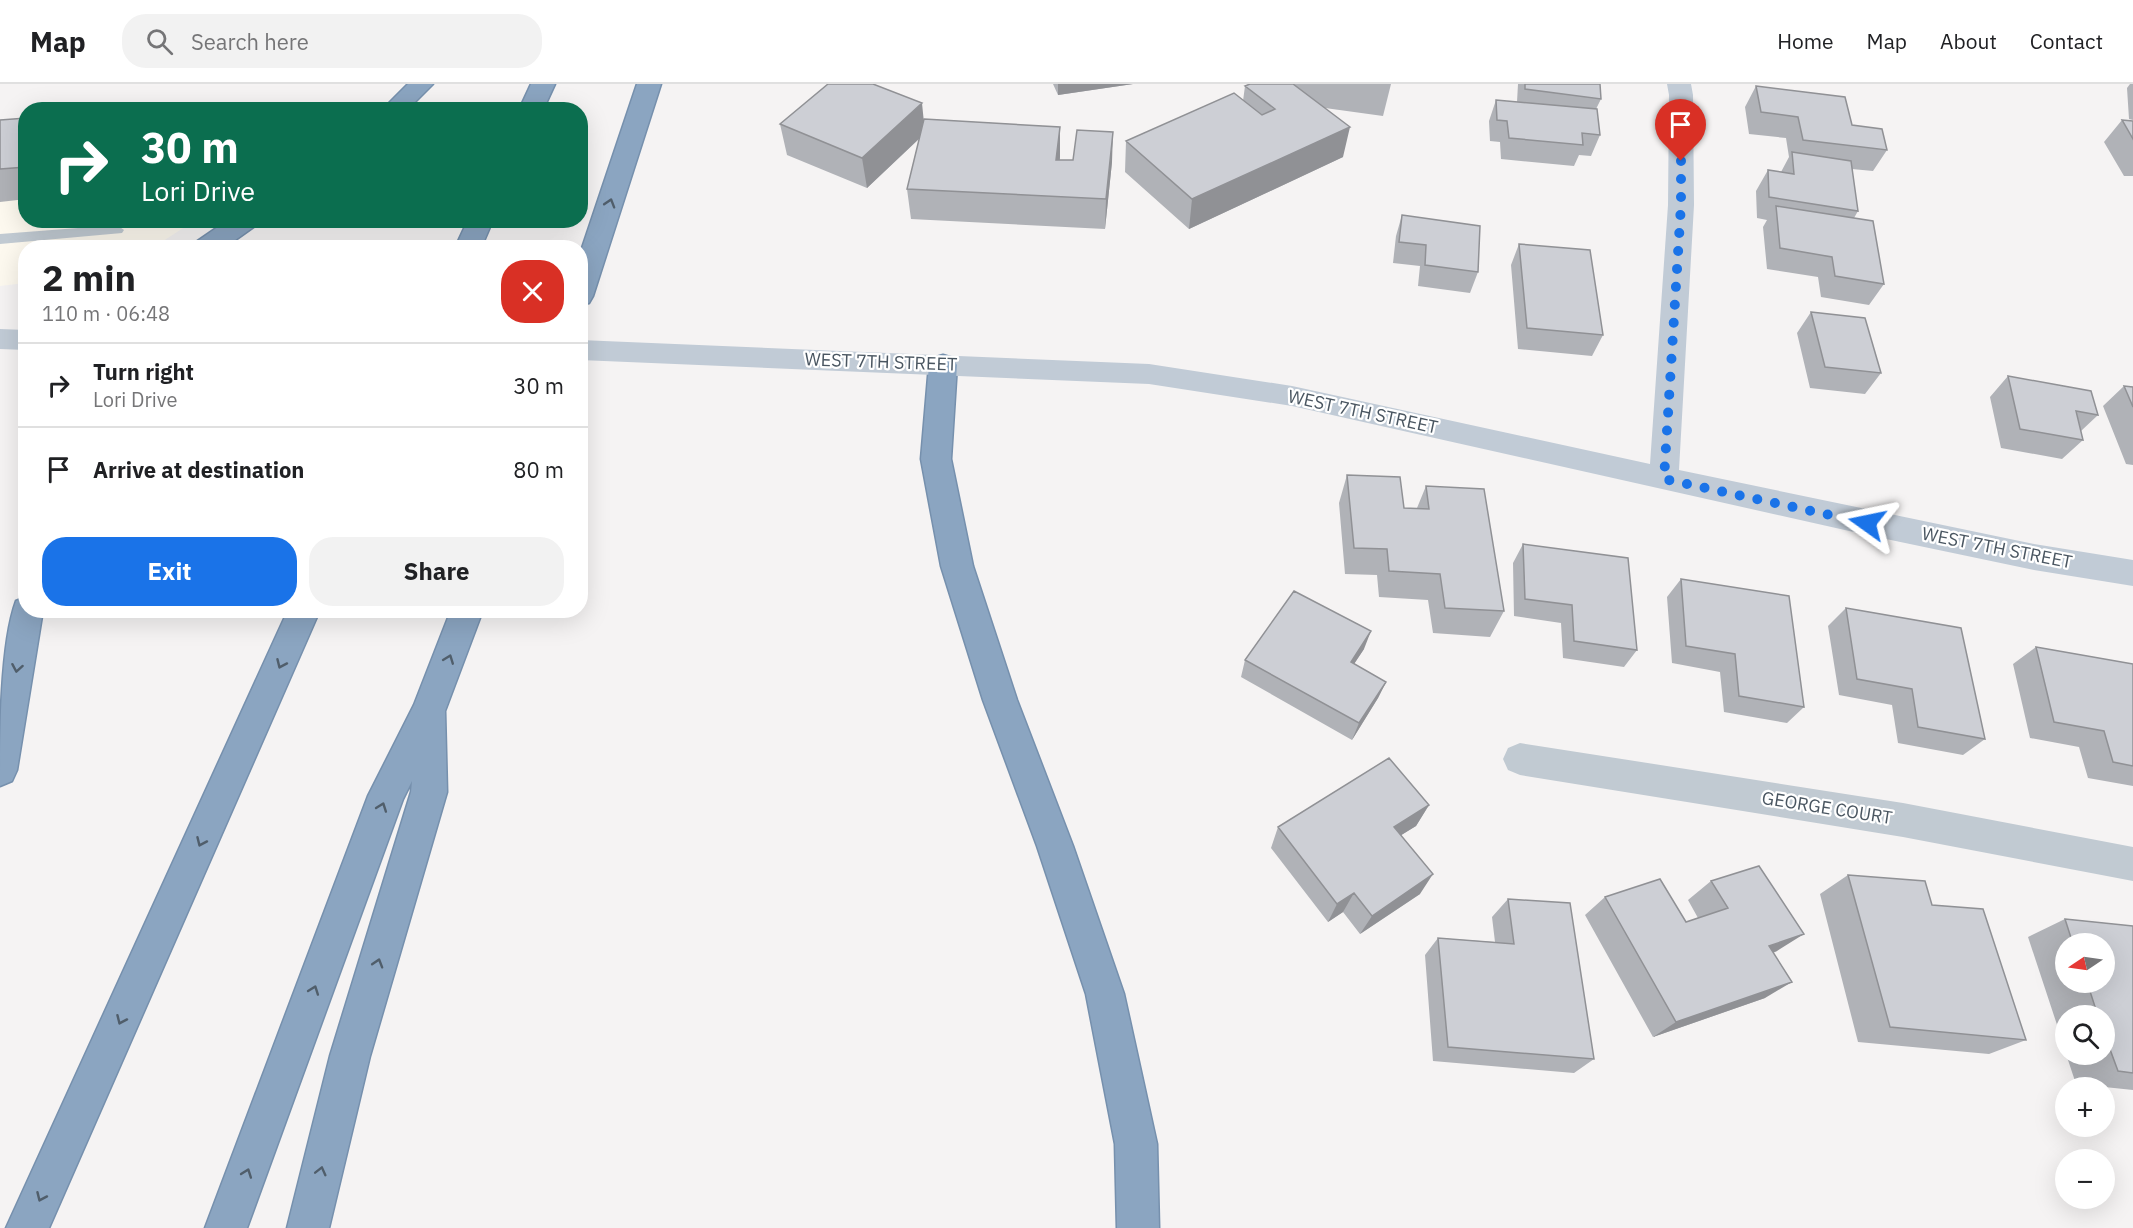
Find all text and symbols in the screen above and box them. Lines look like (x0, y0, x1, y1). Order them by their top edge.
search box (122, 14, 542, 68)
text: Map (30, 23, 86, 60)
icon: search (143, 25, 176, 58)
text: Search here (191, 27, 309, 56)
text: Home (1777, 27, 1834, 55)
text: Map (1867, 27, 1907, 55)
text: About (1940, 27, 1997, 55)
text: Contact (2030, 27, 2103, 55)
pin (1655, 99, 1706, 161)
icon: arrive (1664, 108, 1697, 141)
text: 30 m (141, 120, 239, 175)
icon: right (42, 126, 120, 204)
text: Lori Drive (141, 173, 255, 208)
one-way arrow (603, 198, 615, 209)
text: 2 min (42, 254, 136, 301)
button: close (501, 260, 564, 323)
text: 110 m · 06:48 (42, 300, 170, 327)
street label: WEST 7TH STREET (804, 347, 958, 376)
text: Turn right (93, 357, 194, 386)
icon: right (42, 369, 75, 402)
text: 30 m (513, 371, 564, 400)
street label: WEST 7TH STREET (1286, 384, 1440, 439)
text: Lori Drive (93, 386, 178, 413)
icon: arrive (42, 453, 75, 486)
text: Arrive at destination (93, 455, 304, 484)
text: 80 m (513, 455, 564, 484)
position arrow (1835, 491, 1899, 555)
street label: WEST 7TH STREET (1920, 522, 2074, 573)
button: Exit (42, 537, 297, 606)
button: Share (309, 537, 564, 606)
one-way arrow (441, 654, 454, 665)
one-way arrow (276, 658, 288, 669)
one-way arrow (11, 663, 24, 673)
street label: GEORGE COURT (1760, 786, 1894, 829)
one-way arrow (374, 802, 387, 813)
one-way arrow (196, 835, 208, 846)
north arrow (2055, 933, 2115, 993)
map controls (2055, 933, 2115, 1209)
one-way arrow (371, 958, 383, 969)
one-way arrow (307, 985, 320, 996)
button: search (2055, 1005, 2115, 1065)
one-way arrow (116, 1013, 128, 1024)
button: + (2055, 1077, 2115, 1137)
button: − (2055, 1149, 2115, 1209)
one-way arrow (314, 1166, 327, 1176)
one-way arrow (239, 1168, 252, 1179)
one-way arrow (36, 1191, 48, 1202)

